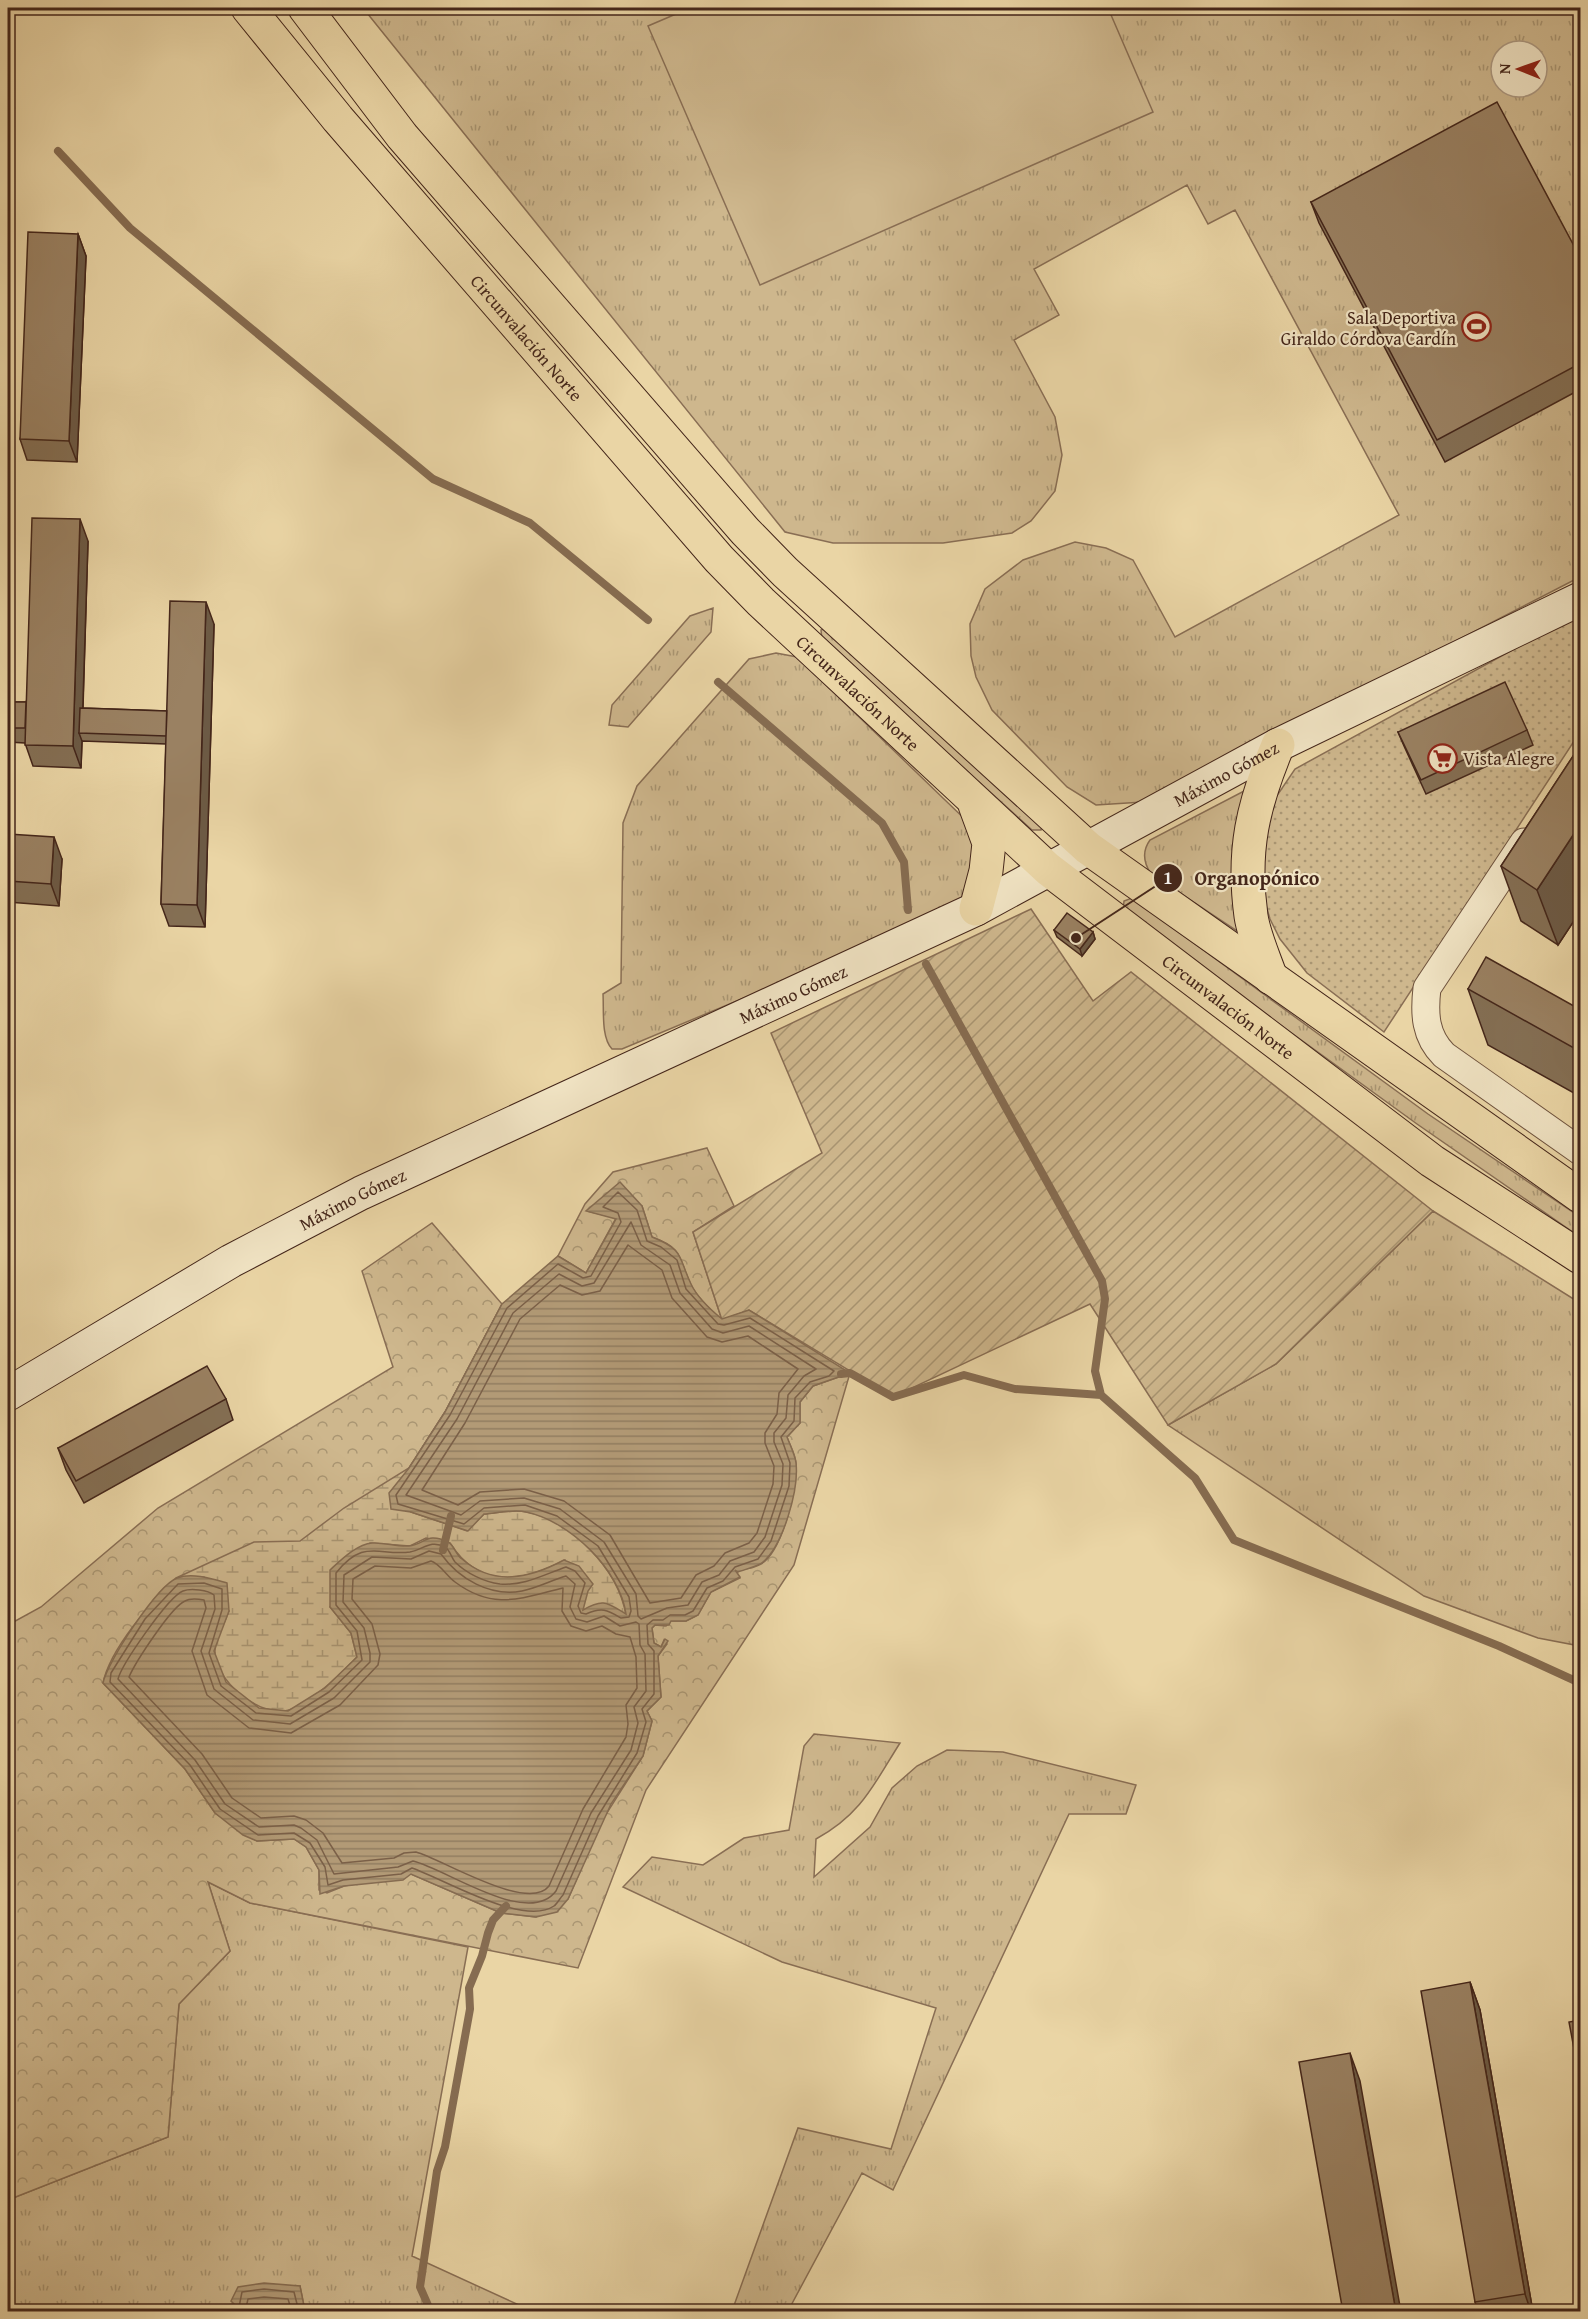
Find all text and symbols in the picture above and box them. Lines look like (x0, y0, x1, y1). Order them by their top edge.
north arrow (1489, 39, 1549, 99)
text: N (1492, 63, 1516, 74)
street label: Circunvalación Norte (465, 268, 590, 407)
place label: Sala Deportiva Giraldo Córdova Cardín (1281, 304, 1456, 352)
sports icon: Sala Deportiva Giraldo Córdova Cardín (1461, 311, 1493, 343)
street label: Circunvalación Norte (791, 628, 926, 757)
street label: Máximo Gómez (1168, 734, 1283, 813)
supermarket icon: Vista Alegre (1426, 742, 1458, 774)
place label: Vista Alegre (1463, 745, 1555, 772)
callout: Organopónico (1153, 859, 1332, 897)
text: Organopónico (1195, 863, 1320, 892)
text: 1 (1163, 864, 1173, 891)
street label: Circunvalación Norte (1157, 947, 1301, 1066)
street label: Máximo Gómez (734, 957, 851, 1030)
street label: Máximo Gómez (294, 1161, 410, 1237)

